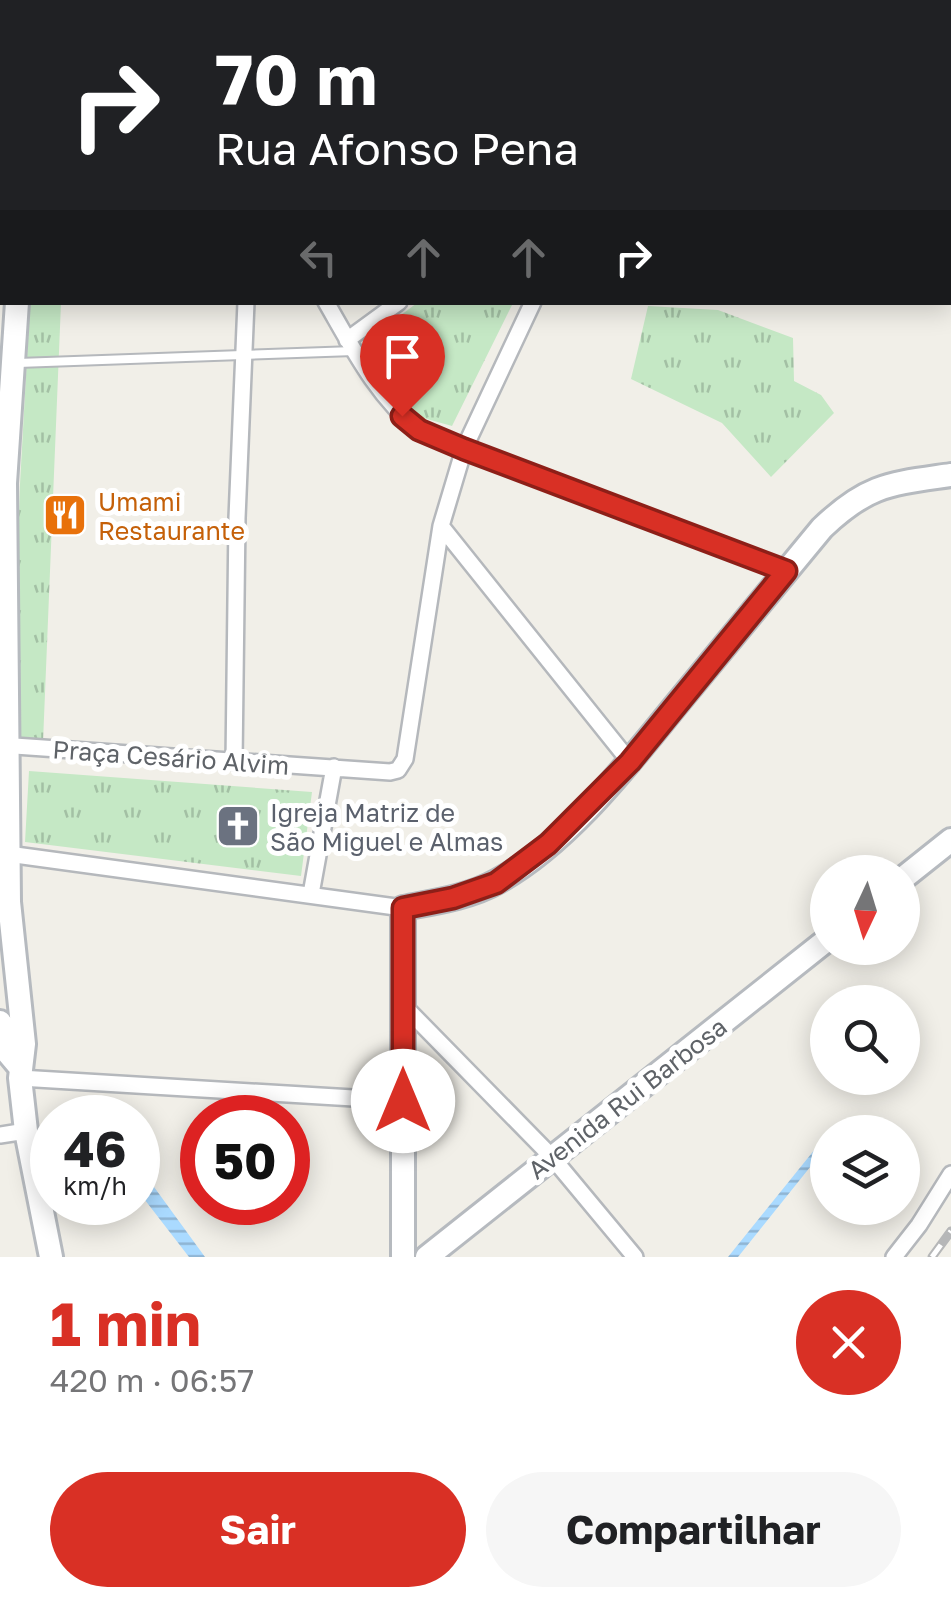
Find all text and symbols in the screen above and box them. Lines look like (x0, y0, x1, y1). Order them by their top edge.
text: 70 m (215, 36, 377, 120)
icon: right (50, 40, 180, 170)
text: Rua Afonso Pena (215, 121, 579, 175)
icon: left (291, 230, 346, 285)
icon: ahead (396, 230, 451, 285)
icon: ahead (501, 230, 556, 285)
icon: right (606, 230, 661, 285)
pin (360, 314, 445, 417)
icon: arrive (375, 329, 430, 384)
place label: Umami Restaurante (98, 486, 245, 546)
restaurant icon: Umami Restaurante (42, 492, 88, 538)
street label: Praça Cesário Alvim (52, 733, 290, 781)
place label: Igreja Matriz de São Miguel e Almas (270, 797, 503, 857)
church icon: Igreja Matriz de São Miguel e Almas (215, 803, 261, 849)
north arrow (810, 855, 920, 965)
map controls (810, 855, 920, 1225)
button: search (810, 985, 920, 1095)
street label: Avenida Rui Barbosa (521, 1011, 733, 1185)
position arrow (351, 1049, 455, 1153)
speed limit sign: 50 (180, 1095, 310, 1225)
button: layers (810, 1115, 920, 1225)
text: 46 (63, 1118, 126, 1178)
text: km/h (63, 1170, 127, 1201)
text: 1 min (50, 1287, 201, 1359)
button: close (796, 1290, 901, 1395)
text: 420 m · 06:57 (50, 1361, 254, 1399)
button: Sair (50, 1472, 466, 1587)
button: Compartilhar (486, 1472, 901, 1587)

